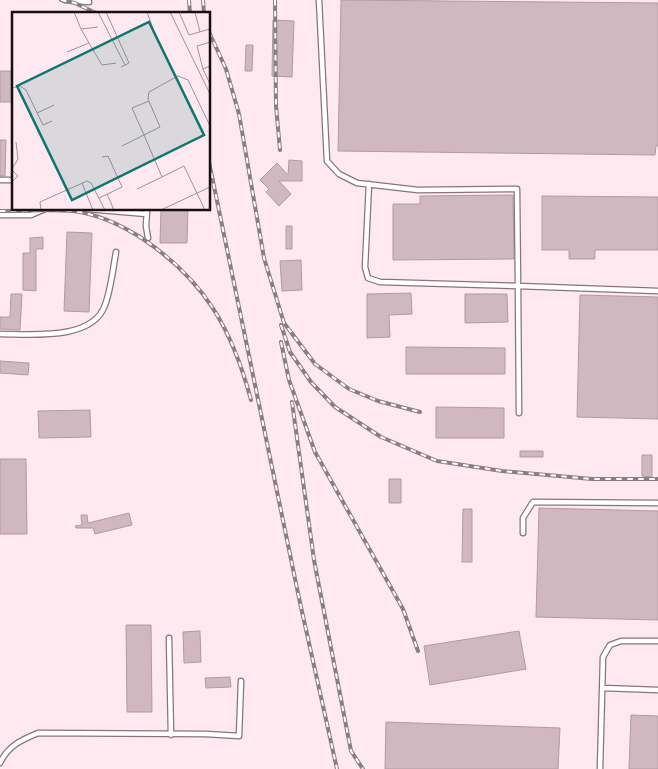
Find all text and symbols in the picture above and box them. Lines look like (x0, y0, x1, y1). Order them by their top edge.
inset map (12, 12, 210, 210)

